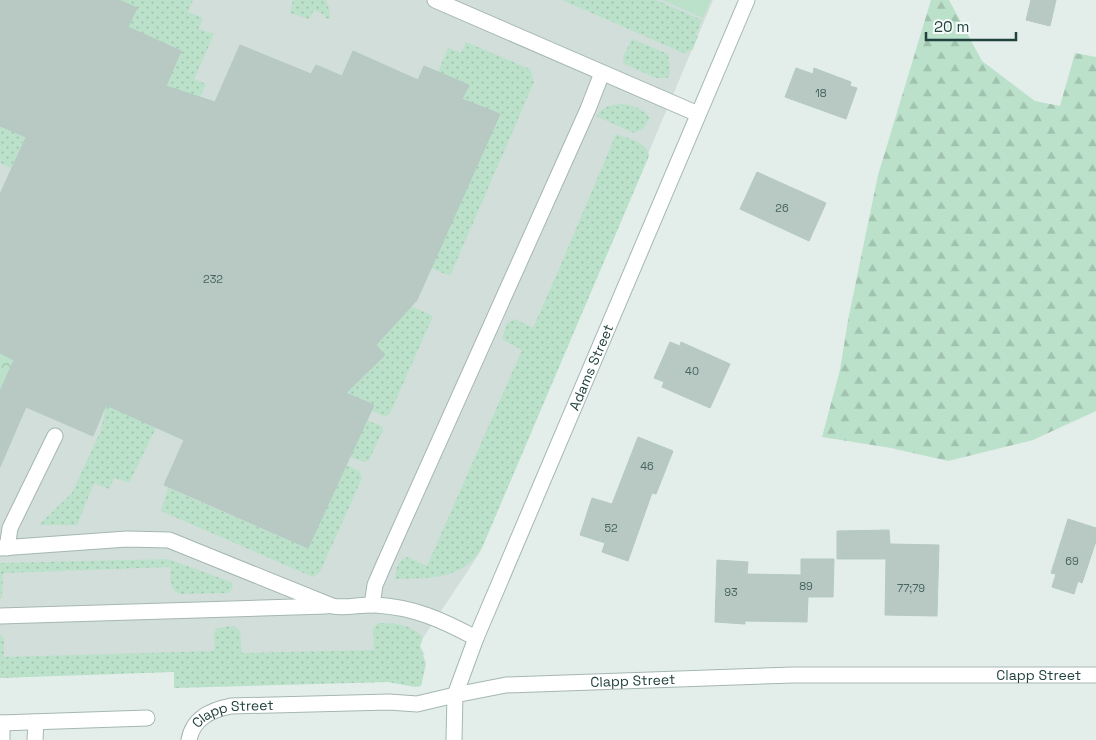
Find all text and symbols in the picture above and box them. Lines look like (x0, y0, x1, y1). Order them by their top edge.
scale bar (926, 10, 1016, 42)
text: 20 m (934, 17, 969, 36)
house number: 18 (815, 86, 827, 100)
house number: 26 (775, 201, 789, 215)
house number: 232 (203, 272, 223, 286)
street label: Adams Street (565, 321, 617, 413)
house number: 40 (685, 364, 699, 378)
house number: 46 (640, 459, 654, 473)
house number: 52 (604, 521, 618, 535)
house number: 69 (1065, 554, 1079, 568)
house number: 89 (799, 579, 813, 593)
house number: 77;79 (897, 581, 925, 595)
house number: 93 (724, 585, 738, 599)
street label: Clapp Street (996, 666, 1081, 684)
street label: Clapp Street (590, 670, 676, 691)
street label: Clapp Street (188, 696, 274, 731)

